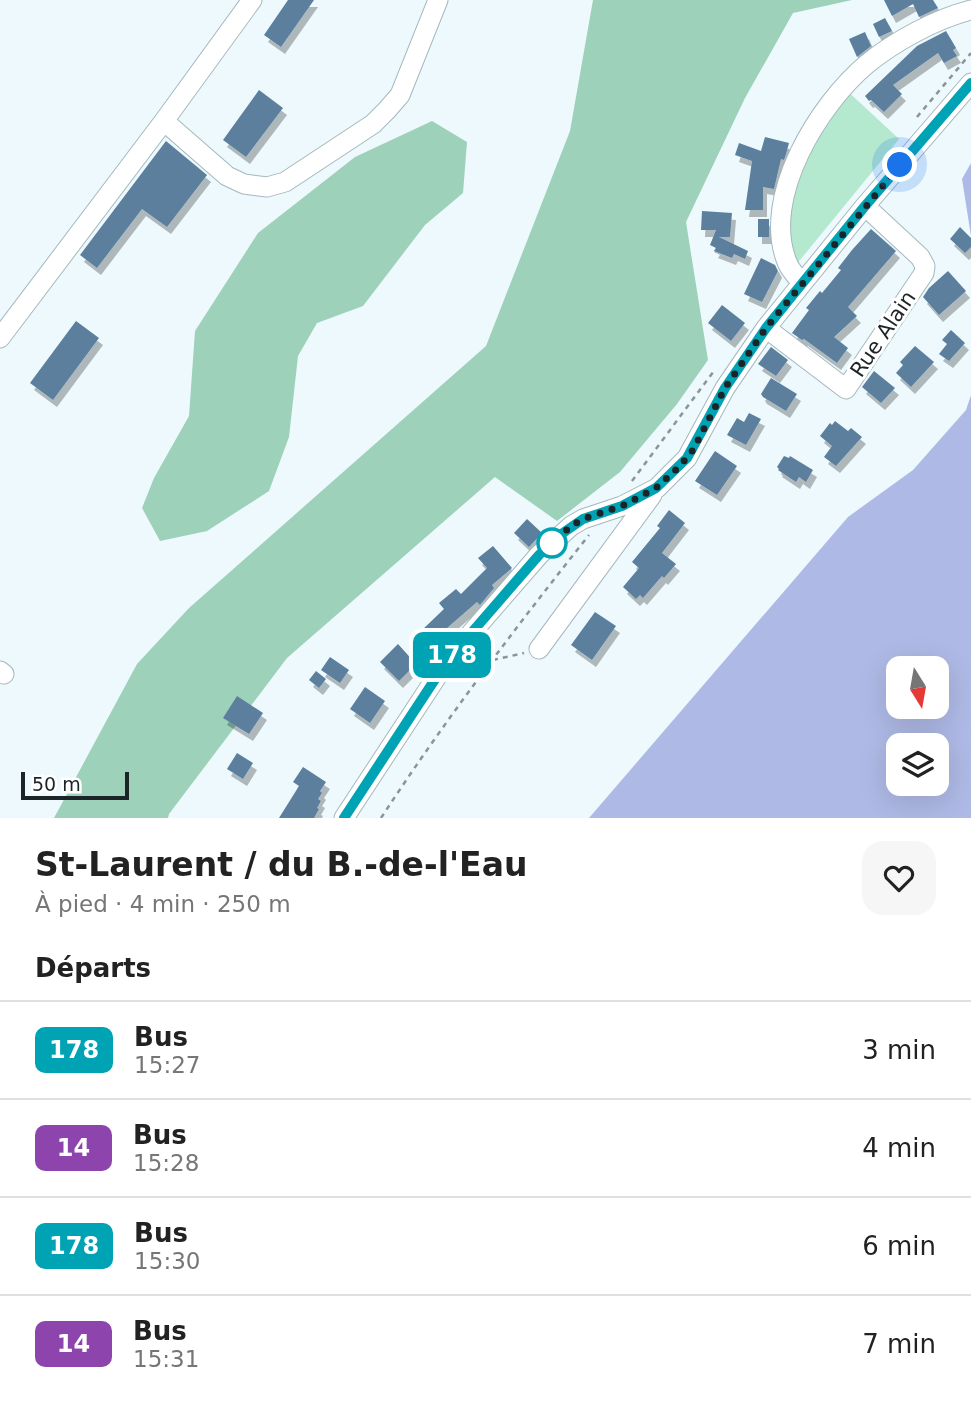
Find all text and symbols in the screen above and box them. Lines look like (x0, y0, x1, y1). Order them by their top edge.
your location (882, 147, 917, 182)
street label: Rue Alain (845, 286, 921, 382)
unlabelled marker (537, 528, 567, 558)
line badge: 178 (412, 632, 492, 678)
text: 178 (427, 641, 477, 669)
north arrow (886, 656, 948, 719)
map controls (886, 656, 949, 796)
button: layers (886, 733, 949, 796)
scale bar (21, 769, 130, 801)
text: 50 m (32, 773, 81, 795)
button: heart (862, 841, 936, 915)
text: St-Laurent / du B.-de-l'Eau (35, 845, 527, 884)
text: À pied · 4 min · 250 m (35, 891, 291, 917)
text: Départs (35, 953, 151, 983)
text: Bus (134, 1022, 188, 1052)
text: 3 min (862, 1035, 936, 1065)
text: 178 (49, 1036, 99, 1064)
text: 15:27 (134, 1052, 200, 1078)
text: Bus (133, 1120, 187, 1150)
text: 4 min (862, 1133, 936, 1163)
text: 14 (57, 1134, 90, 1162)
text: 15:28 (133, 1150, 199, 1176)
text: Bus (134, 1218, 188, 1248)
text: 6 min (862, 1231, 936, 1261)
text: 178 (49, 1232, 99, 1260)
text: 15:30 (134, 1248, 200, 1274)
text: Bus (133, 1316, 187, 1346)
text: 7 min (862, 1329, 936, 1359)
text: 14 (57, 1330, 90, 1358)
text: 15:31 (133, 1346, 199, 1372)

